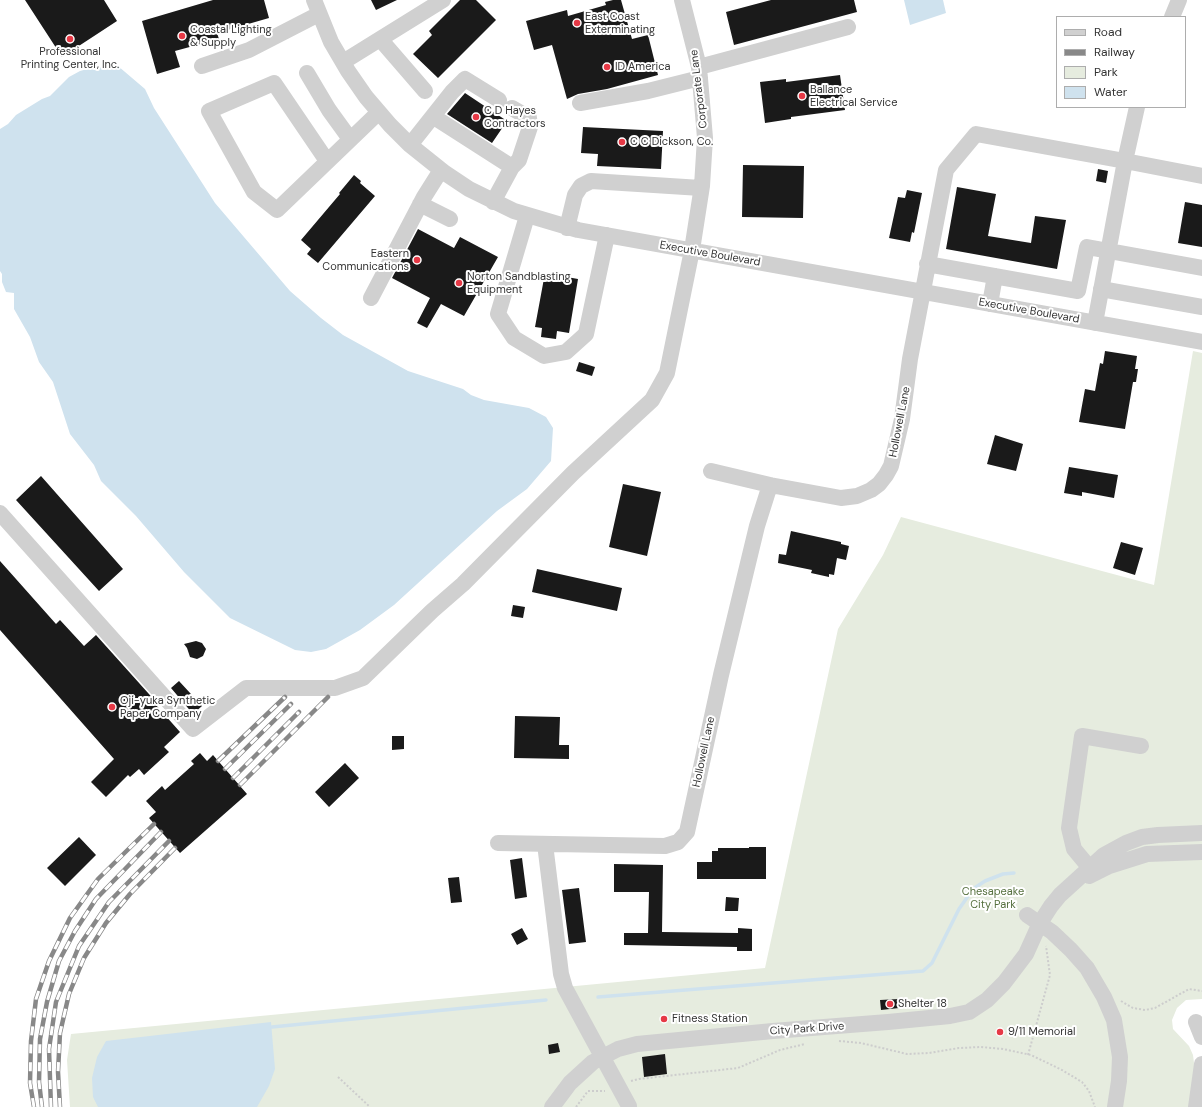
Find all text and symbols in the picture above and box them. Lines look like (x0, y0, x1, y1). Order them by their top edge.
place label: East Coast Exterminating (585, 10, 655, 36)
legend (1056, 16, 1186, 108)
marker: East Coast Exterminating (572, 18, 582, 28)
place label: Coastal Lighting & Supply (190, 23, 272, 49)
text: Road (1094, 24, 1122, 40)
marker: Coastal Lighting & Supply (177, 31, 187, 41)
marker: Professional Printing Center, Inc. (65, 34, 75, 44)
text: Railway (1094, 44, 1135, 60)
place label: Professional Printing Center, Inc. (21, 45, 119, 71)
street label: Corporate Lane (688, 49, 710, 129)
place label: ID America (615, 60, 670, 74)
marker: ID America (602, 62, 612, 72)
text: Park (1094, 64, 1118, 80)
place label: Ballance Electrical Service (810, 83, 897, 109)
text: Water (1094, 84, 1127, 100)
marker: Ballance Electrical Service (797, 91, 807, 101)
place label: C D Hayes Contractors (484, 104, 546, 130)
marker: C D Hayes Contractors (471, 112, 481, 122)
place label: C C Dickson, Co. (630, 135, 713, 149)
marker: C C Dickson, Co. (617, 137, 627, 147)
street label: Executive Boulevard (659, 239, 761, 269)
place label: Eastern Communications (322, 247, 409, 273)
marker: Eastern Communications (412, 255, 422, 265)
place label: Norton Sandblasting Equipment (467, 270, 571, 296)
marker: Norton Sandblasting Equipment (454, 278, 464, 288)
street label: Executive Boulevard (978, 296, 1080, 326)
street label: Hollowell Lane (887, 385, 913, 459)
place label: Oji-yuka Synthetic Paper Company (120, 694, 215, 720)
marker: Oji-yuka Synthetic Paper Company (107, 702, 117, 712)
street label: Hollowell Lane (690, 715, 718, 789)
park label: Chesapeake City Park (962, 885, 1024, 911)
place label: Shelter 18 (898, 997, 947, 1011)
marker: Shelter 18 (885, 999, 895, 1009)
place label: Fitness Station (672, 1012, 748, 1026)
marker: Fitness Station (659, 1014, 669, 1024)
street label: City Park Drive (769, 1020, 845, 1038)
place label: 9/11 Memorial (1008, 1025, 1075, 1039)
marker: 9/11 Memorial (995, 1027, 1005, 1037)

